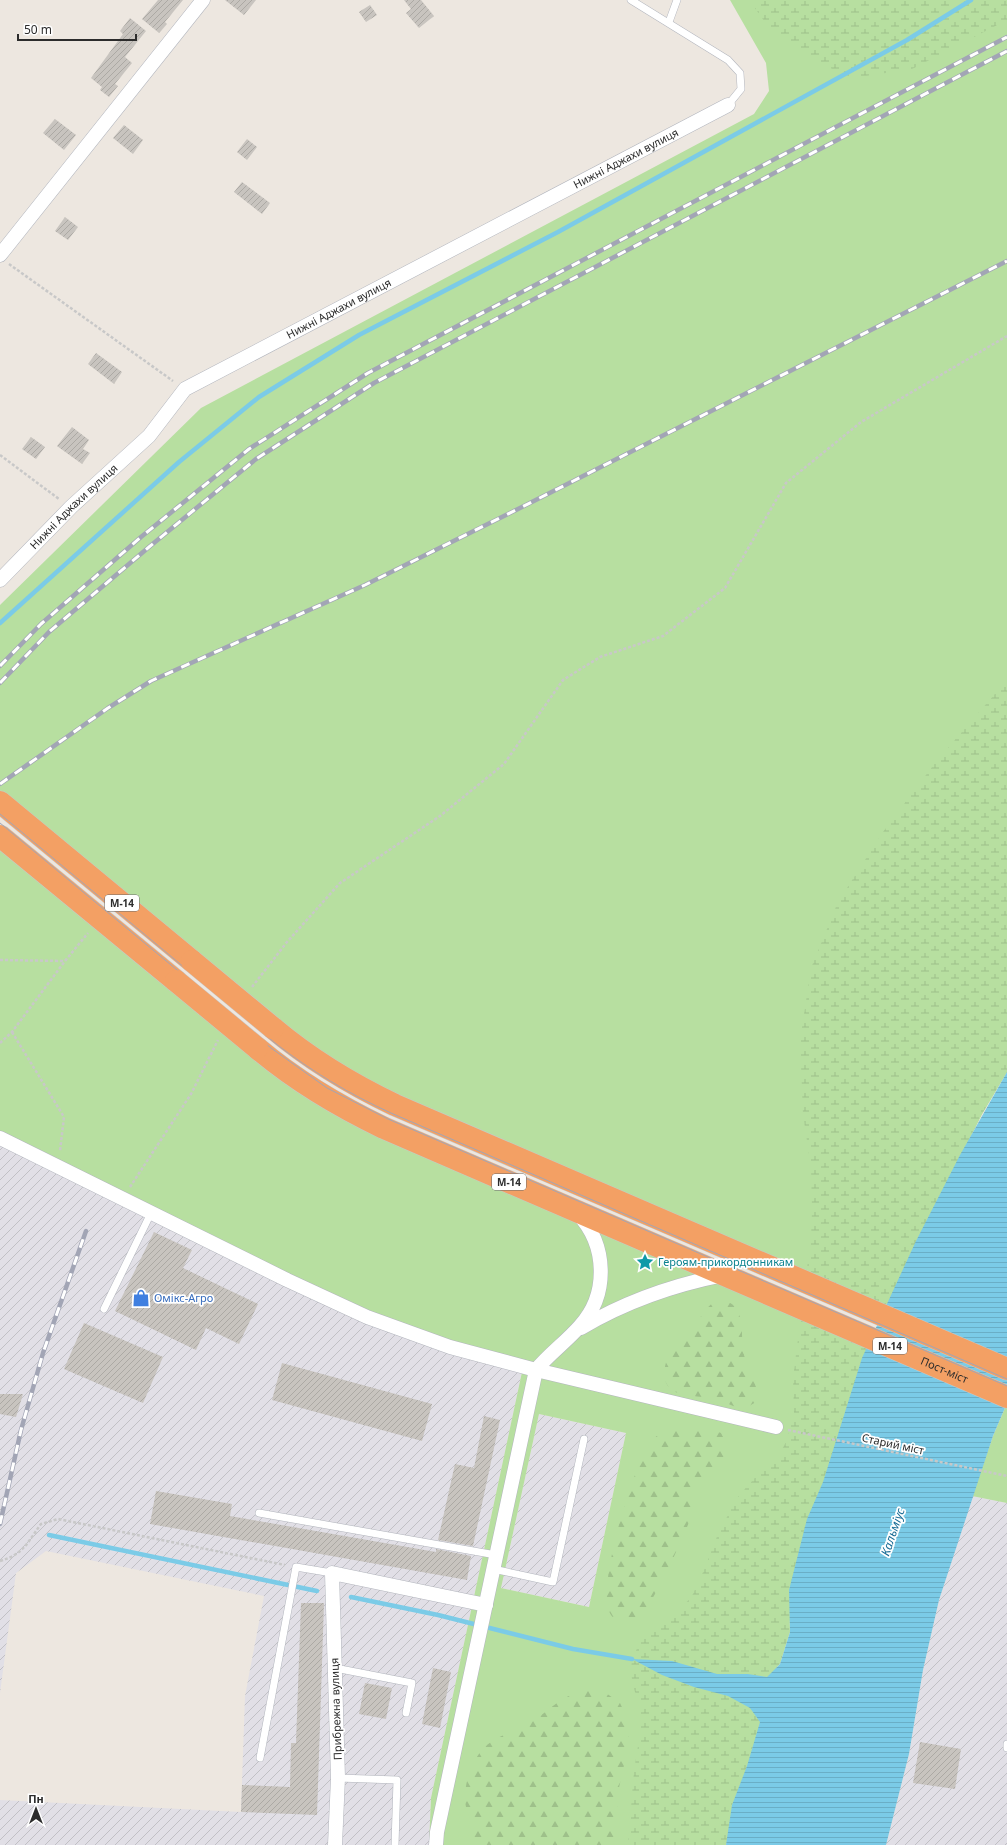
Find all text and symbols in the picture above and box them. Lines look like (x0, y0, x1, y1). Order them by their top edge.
scale bar (18, 16, 136, 42)
text: 50 m (24, 21, 52, 38)
street label: Нижні Аджахи вулиця (570, 124, 681, 192)
street label: Нижні Аджахи вулиця (283, 274, 394, 342)
street label: Нижні Аджахи вулиця (26, 460, 120, 552)
road number: М-14 (105, 895, 139, 911)
road number: М-14 (492, 1174, 526, 1190)
place icon: Героям-прикордонникам (635, 1252, 655, 1272)
place label: Героям-прикордонникам (658, 1254, 793, 1269)
shop icon: Омiкс-Агро (131, 1288, 151, 1308)
place label: Омiкс-Агро (154, 1290, 213, 1305)
road number: М-14 (873, 1338, 907, 1354)
street label: Пост-міст (919, 1353, 971, 1386)
street label: Старий міст (861, 1430, 926, 1457)
water label: Кальміус (876, 1505, 909, 1558)
street label: Прибрежна вулиця (326, 1658, 345, 1760)
north arrow (16, 1789, 56, 1829)
text: Пн (28, 1791, 44, 1806)

